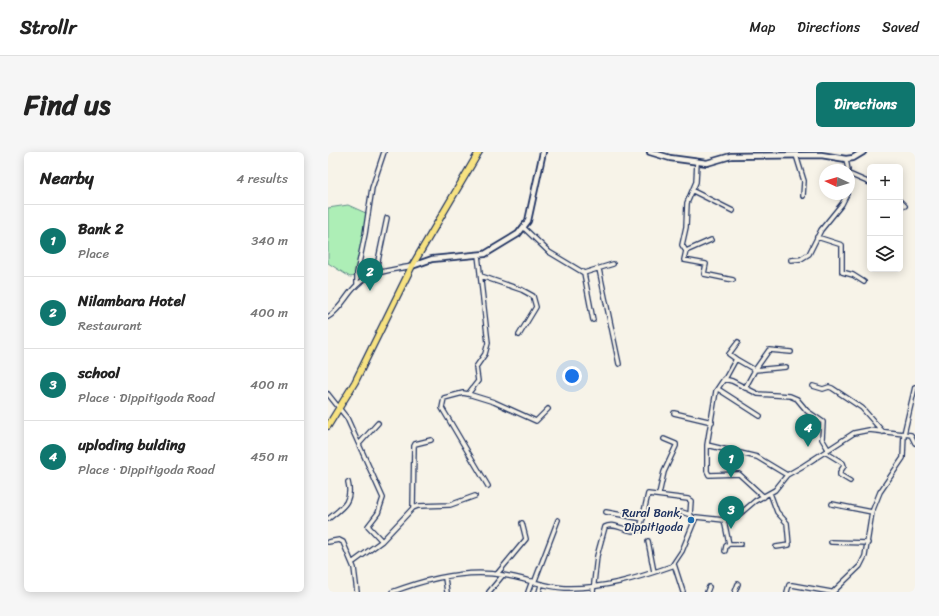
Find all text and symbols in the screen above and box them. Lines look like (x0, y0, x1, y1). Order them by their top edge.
text: Strollr (20, 11, 76, 44)
text: Map (749, 15, 775, 40)
text: Directions (797, 15, 860, 40)
text: Saved (882, 15, 919, 40)
text: Find us (24, 80, 111, 129)
button: Directions (816, 82, 915, 127)
text: Nearby (40, 163, 94, 193)
north arrow (819, 164, 855, 200)
map controls (867, 164, 903, 272)
button: + (867, 164, 903, 200)
text: 4 results (236, 167, 288, 190)
button: − (867, 200, 903, 236)
text: Bank 2 (78, 216, 124, 242)
text: 1 (50, 229, 56, 252)
text: 340 m (251, 229, 288, 252)
button: layers (867, 236, 903, 272)
text: Place (78, 242, 109, 265)
pin: 2 (357, 258, 383, 291)
text: Nilambara Hotel (78, 288, 185, 314)
text: 2 (49, 301, 57, 324)
text: 400 m (250, 301, 288, 324)
text: Restaurant (78, 314, 142, 337)
text: school (78, 360, 120, 386)
your location (562, 366, 582, 386)
text: 3 (49, 373, 57, 396)
text: 400 m (250, 373, 288, 396)
text: Place · Dippitigoda Road (78, 386, 215, 409)
pin: 4 (795, 414, 821, 447)
text: uploding bulding (78, 432, 186, 458)
text: 4 (49, 445, 57, 468)
text: 450 m (250, 445, 288, 468)
pin: 1 (718, 445, 744, 478)
text: Place · Dippitigoda Road (78, 458, 215, 481)
pin: 3 (718, 496, 744, 529)
place label: Rural Bank, Dippitigoda (622, 502, 684, 538)
marker: Rural Bank, Dippitigoda (686, 515, 696, 525)

